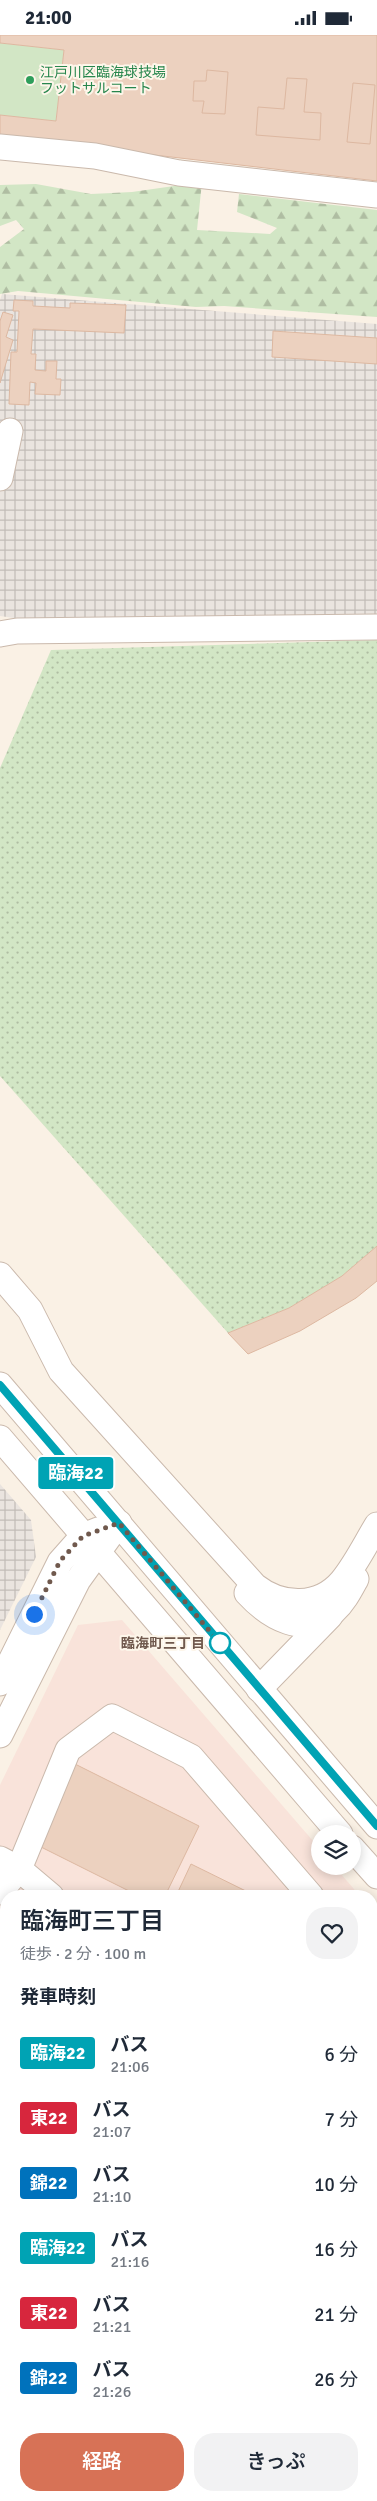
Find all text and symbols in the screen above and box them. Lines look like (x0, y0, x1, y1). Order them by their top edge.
text: 21:00 (25, 6, 72, 30)
place label: 江戸川区臨海球技場 フットサルコート (40, 64, 166, 97)
marker: 江戸川区臨海球技場 フットサルコート (24, 74, 36, 86)
line badge: 臨海22 (41, 1457, 111, 1489)
text: 臨海22 (48, 1462, 104, 1484)
your location (22, 1602, 47, 1627)
marker: 臨海町三丁目 (209, 1632, 231, 1654)
place label: 臨海町三丁目 (121, 1635, 205, 1652)
map controls (311, 1825, 361, 1875)
button: layers (311, 1825, 361, 1875)
text: 臨海町三丁目 (20, 1906, 164, 1936)
button: heart (306, 1907, 358, 1959)
text: 徒歩 · 2 分 · 100 m (20, 1944, 146, 1964)
text: 発車時刻 (20, 1985, 96, 2009)
text: バス (110, 2033, 148, 2057)
text: 臨海22 (30, 2042, 85, 2064)
text: 6 分 (325, 2043, 358, 2067)
text: 21:06 (110, 2057, 149, 2077)
text: バス (92, 2098, 130, 2122)
text: 東22 (30, 2107, 67, 2129)
text: 7 分 (325, 2108, 358, 2132)
text: 21:07 (92, 2122, 131, 2142)
text: バス (92, 2163, 130, 2187)
text: 錦22 (30, 2172, 67, 2194)
text: 10 分 (314, 2173, 358, 2197)
text: 21:10 (92, 2187, 131, 2207)
text: バス (110, 2228, 148, 2252)
text: 臨海22 (30, 2237, 85, 2259)
text: 16 分 (314, 2238, 358, 2262)
text: 21:16 (110, 2252, 149, 2272)
text: バス (92, 2293, 130, 2317)
text: 東22 (30, 2302, 67, 2324)
text: 21 分 (314, 2303, 358, 2327)
text: 21:21 (92, 2317, 131, 2337)
text: バス (92, 2358, 130, 2382)
text: 錦22 (30, 2367, 67, 2389)
text: 26 分 (314, 2368, 358, 2392)
text: 21:26 (92, 2382, 131, 2402)
button: 経路 (20, 2433, 184, 2491)
button: きっぷ (194, 2433, 358, 2491)

